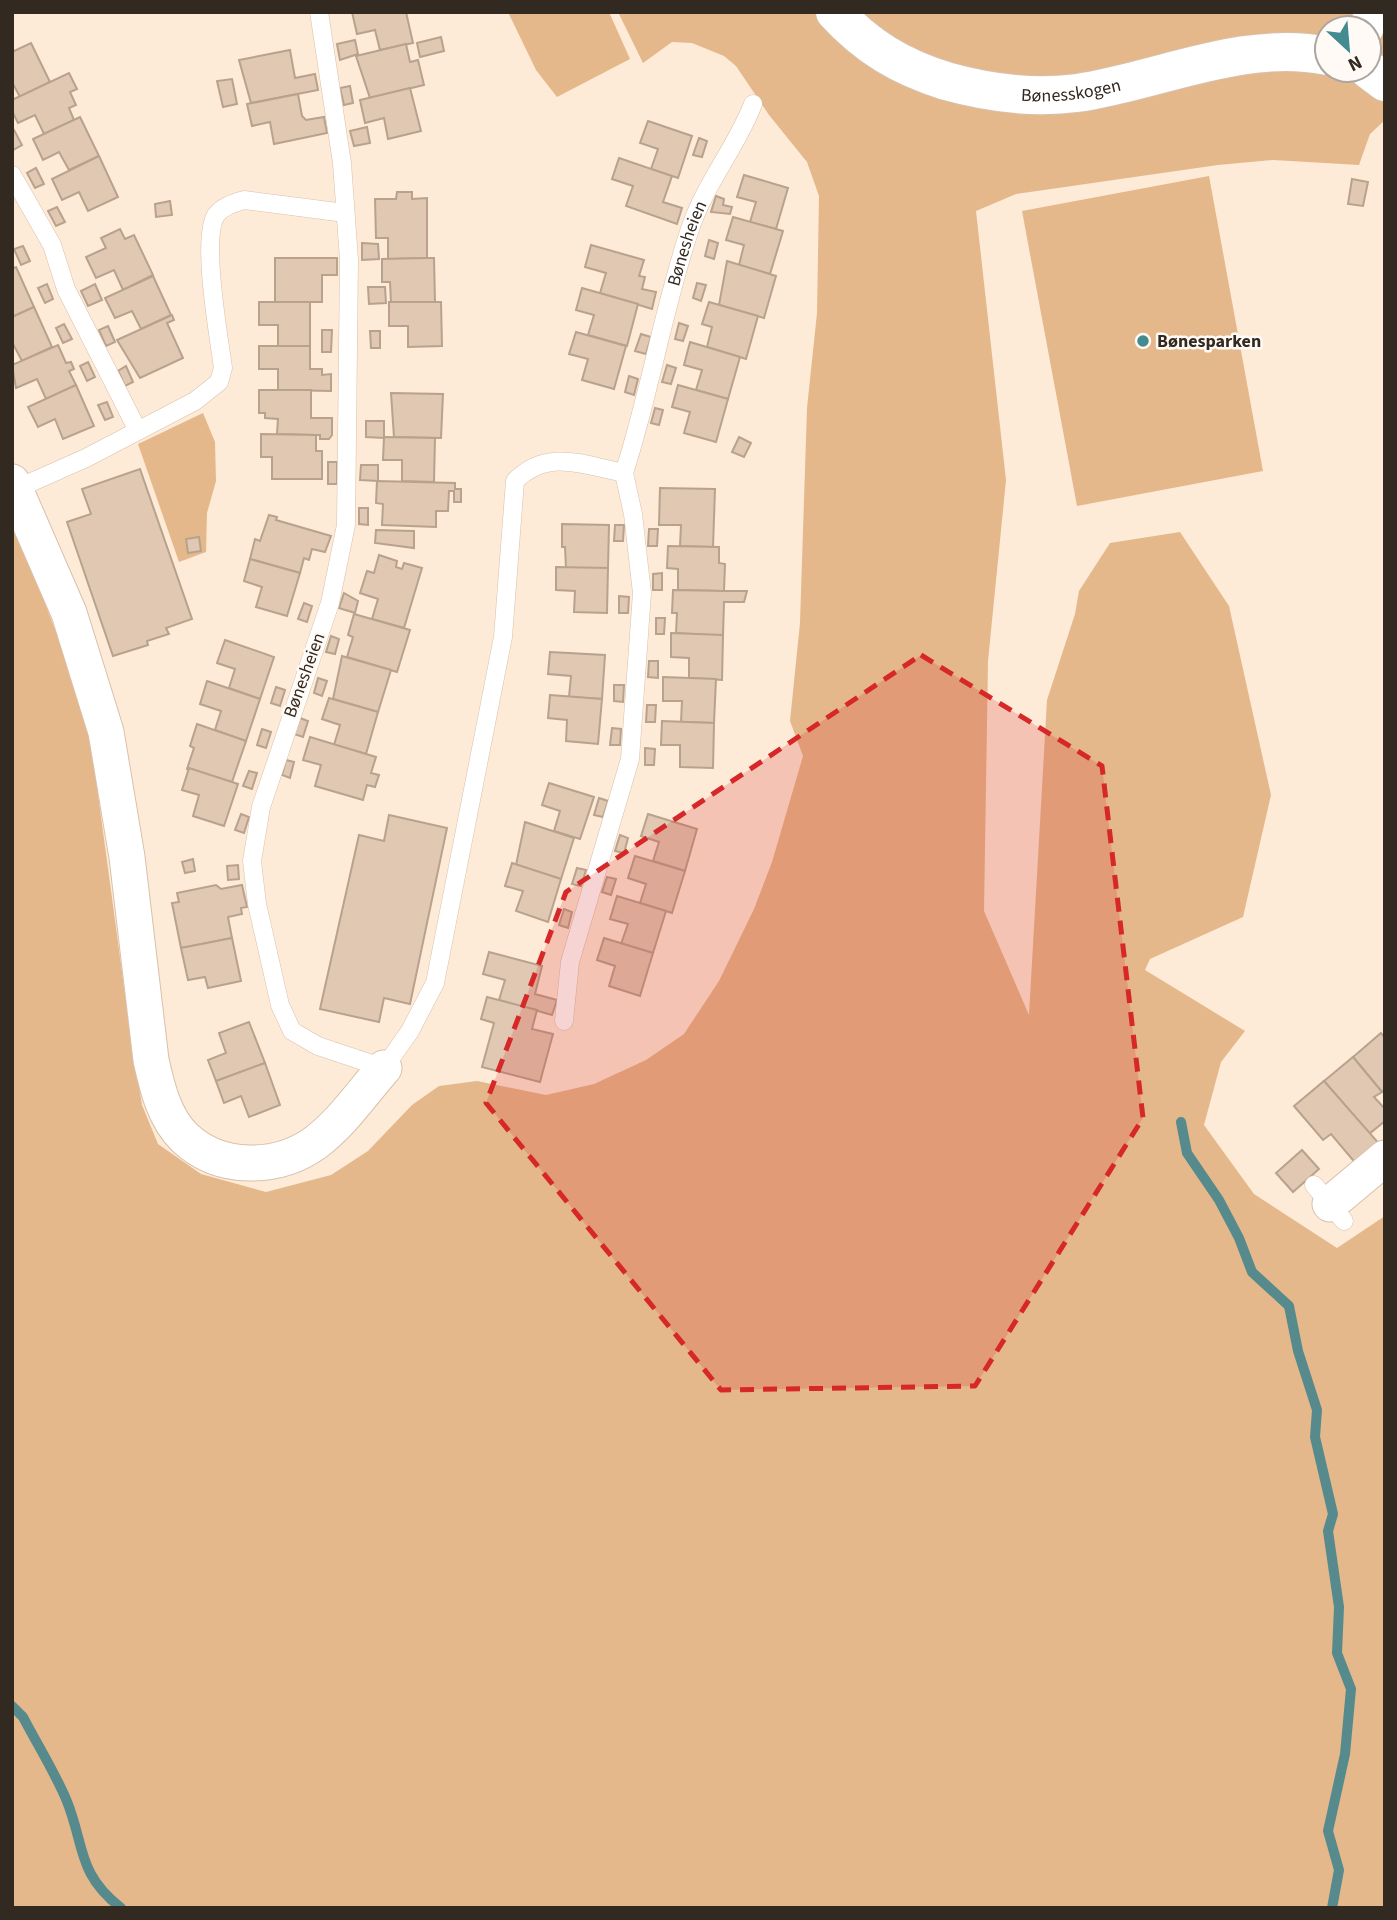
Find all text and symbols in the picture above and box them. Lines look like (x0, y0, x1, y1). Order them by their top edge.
north arrow (1313, 14, 1383, 84)
text: N (1343, 48, 1366, 78)
street label: Bønesskogen (1020, 73, 1123, 108)
street label: Bønesheien (661, 196, 713, 289)
place label: Bønesparken (1157, 329, 1261, 354)
marker: Bønesparken (1135, 333, 1151, 349)
street label: Bønesheien (278, 629, 331, 721)

